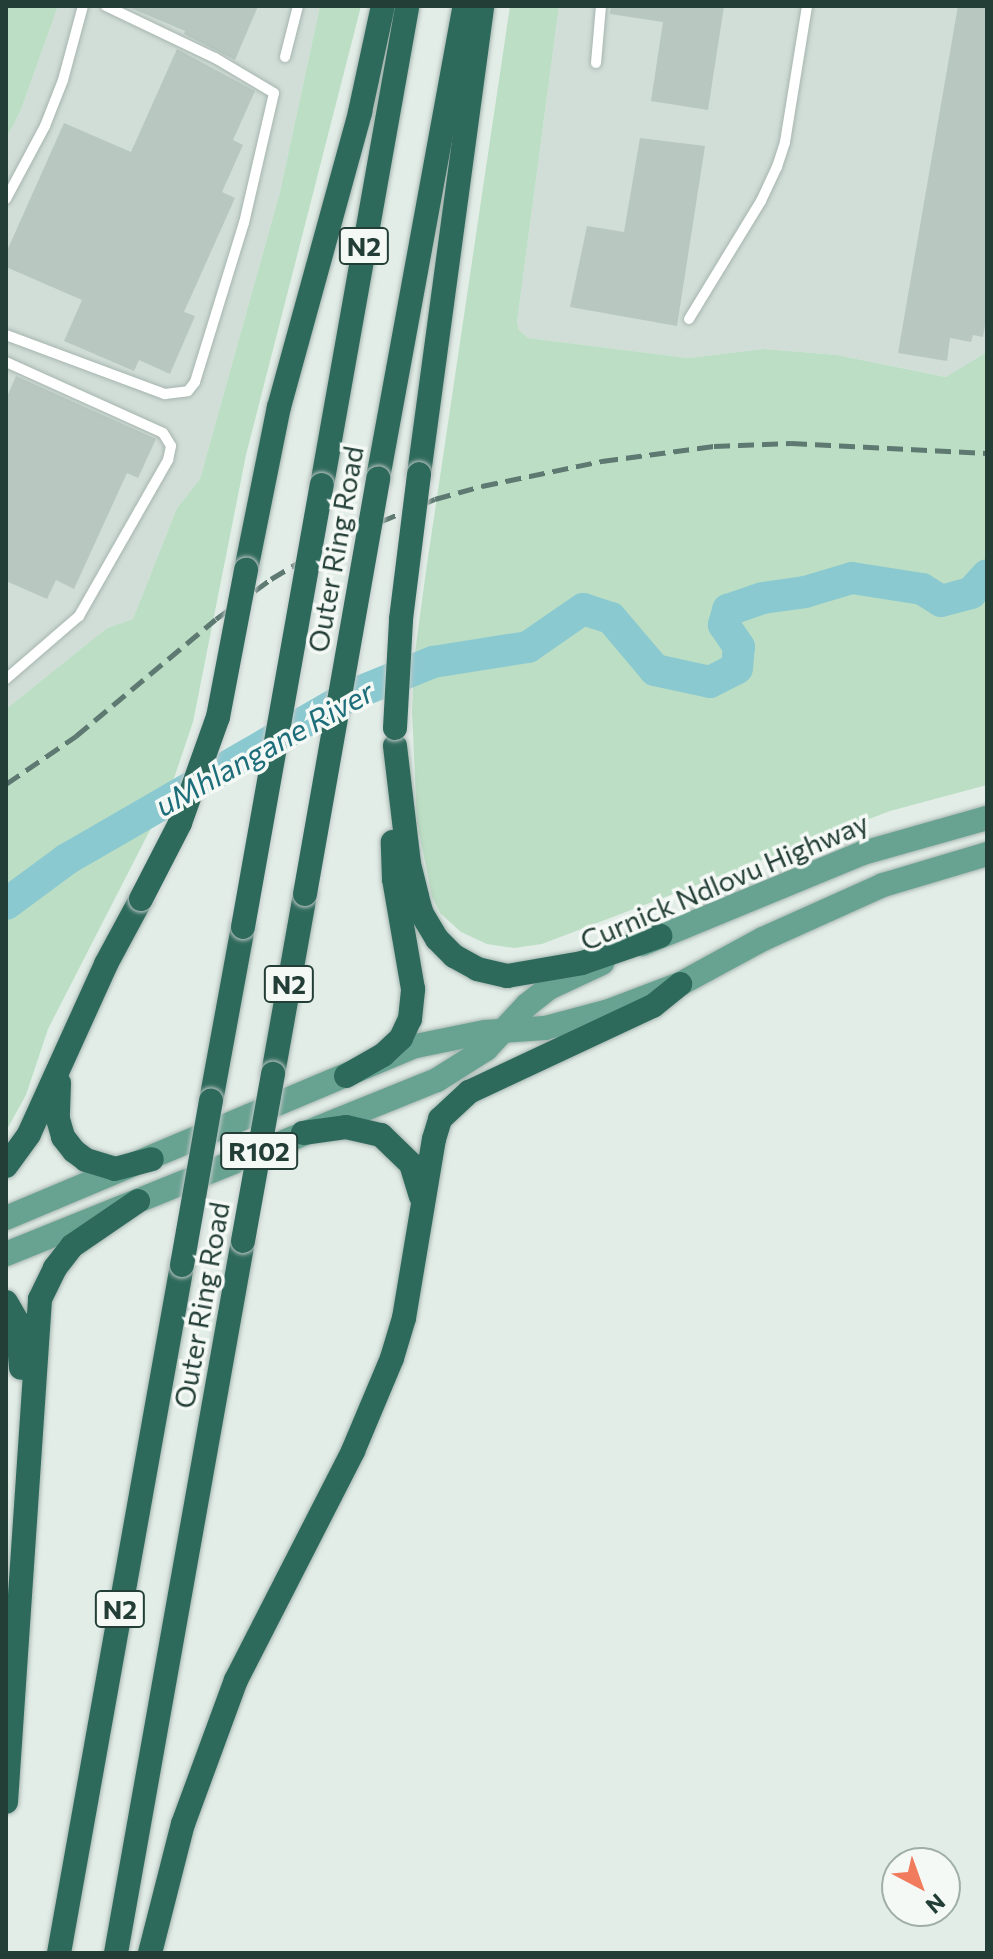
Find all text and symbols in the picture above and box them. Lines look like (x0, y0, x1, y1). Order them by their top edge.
road number: N2 (338, 224, 390, 268)
street label: Outer Ring Road (300, 443, 370, 655)
water label: uMhlangane River (148, 673, 380, 823)
street label: Curnick Ndlovu Highway (575, 805, 873, 957)
road number: N2 (263, 962, 315, 1006)
road number: R102 (219, 1129, 299, 1173)
street label: Outer Ring Road (166, 1199, 236, 1411)
road number: N2 (94, 1587, 146, 1631)
north arrow (881, 1847, 961, 1927)
text: N (921, 1888, 951, 1920)

